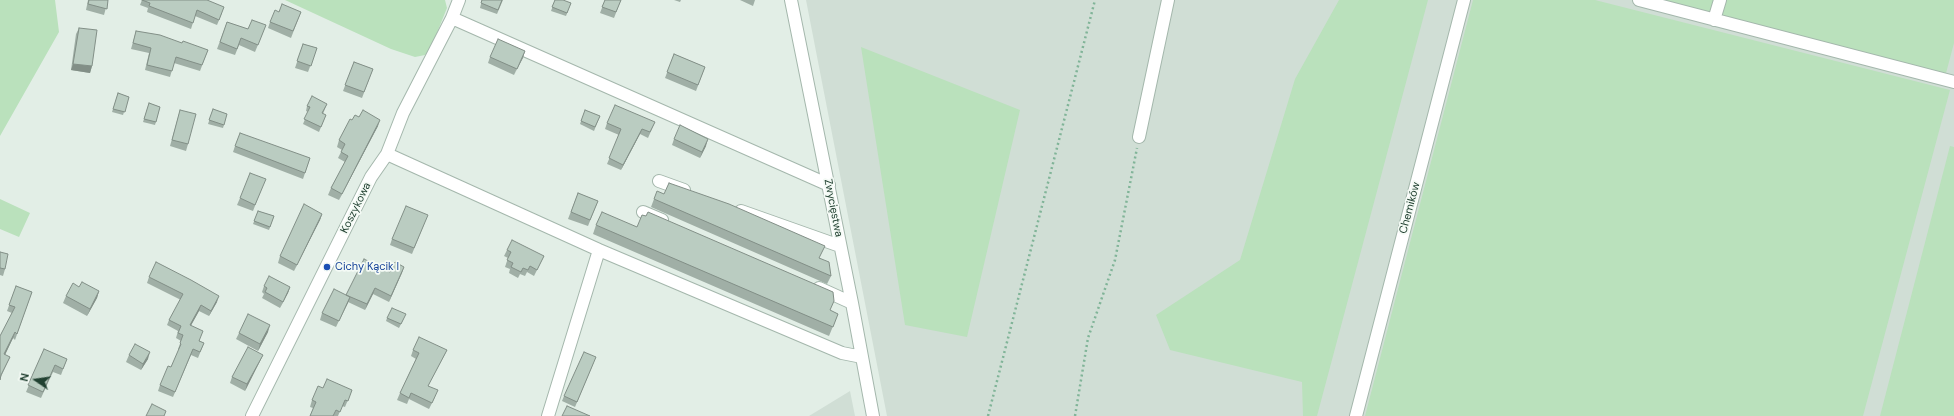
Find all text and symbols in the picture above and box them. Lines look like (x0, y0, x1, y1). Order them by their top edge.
street label: Zwycięstwa (821, 178, 845, 238)
street label: Koszykowa (338, 180, 374, 236)
street label: Chemików (1397, 181, 1423, 235)
place label: Cichy Kącik I (335, 260, 399, 274)
marker: Cichy Kącik I (322, 262, 332, 272)
north arrow (16, 360, 56, 400)
text: N (17, 372, 32, 383)

